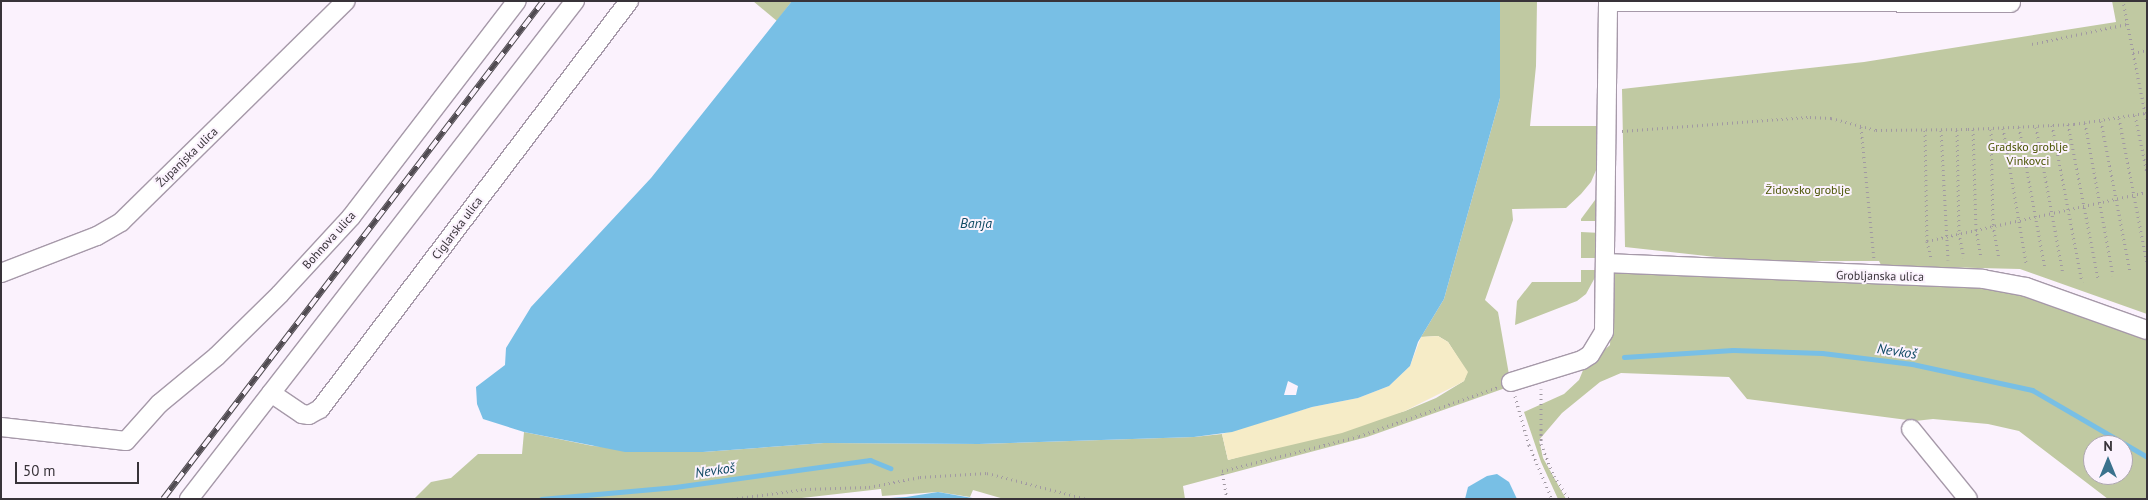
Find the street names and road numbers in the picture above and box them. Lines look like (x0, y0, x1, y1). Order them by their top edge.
street label: Županjska ulica (153, 124, 221, 190)
street label: Ciglarska ulica (429, 194, 485, 262)
street label: Bohnova ulica (299, 208, 359, 272)
street label: Grobljanska ulica (1836, 268, 1924, 284)

